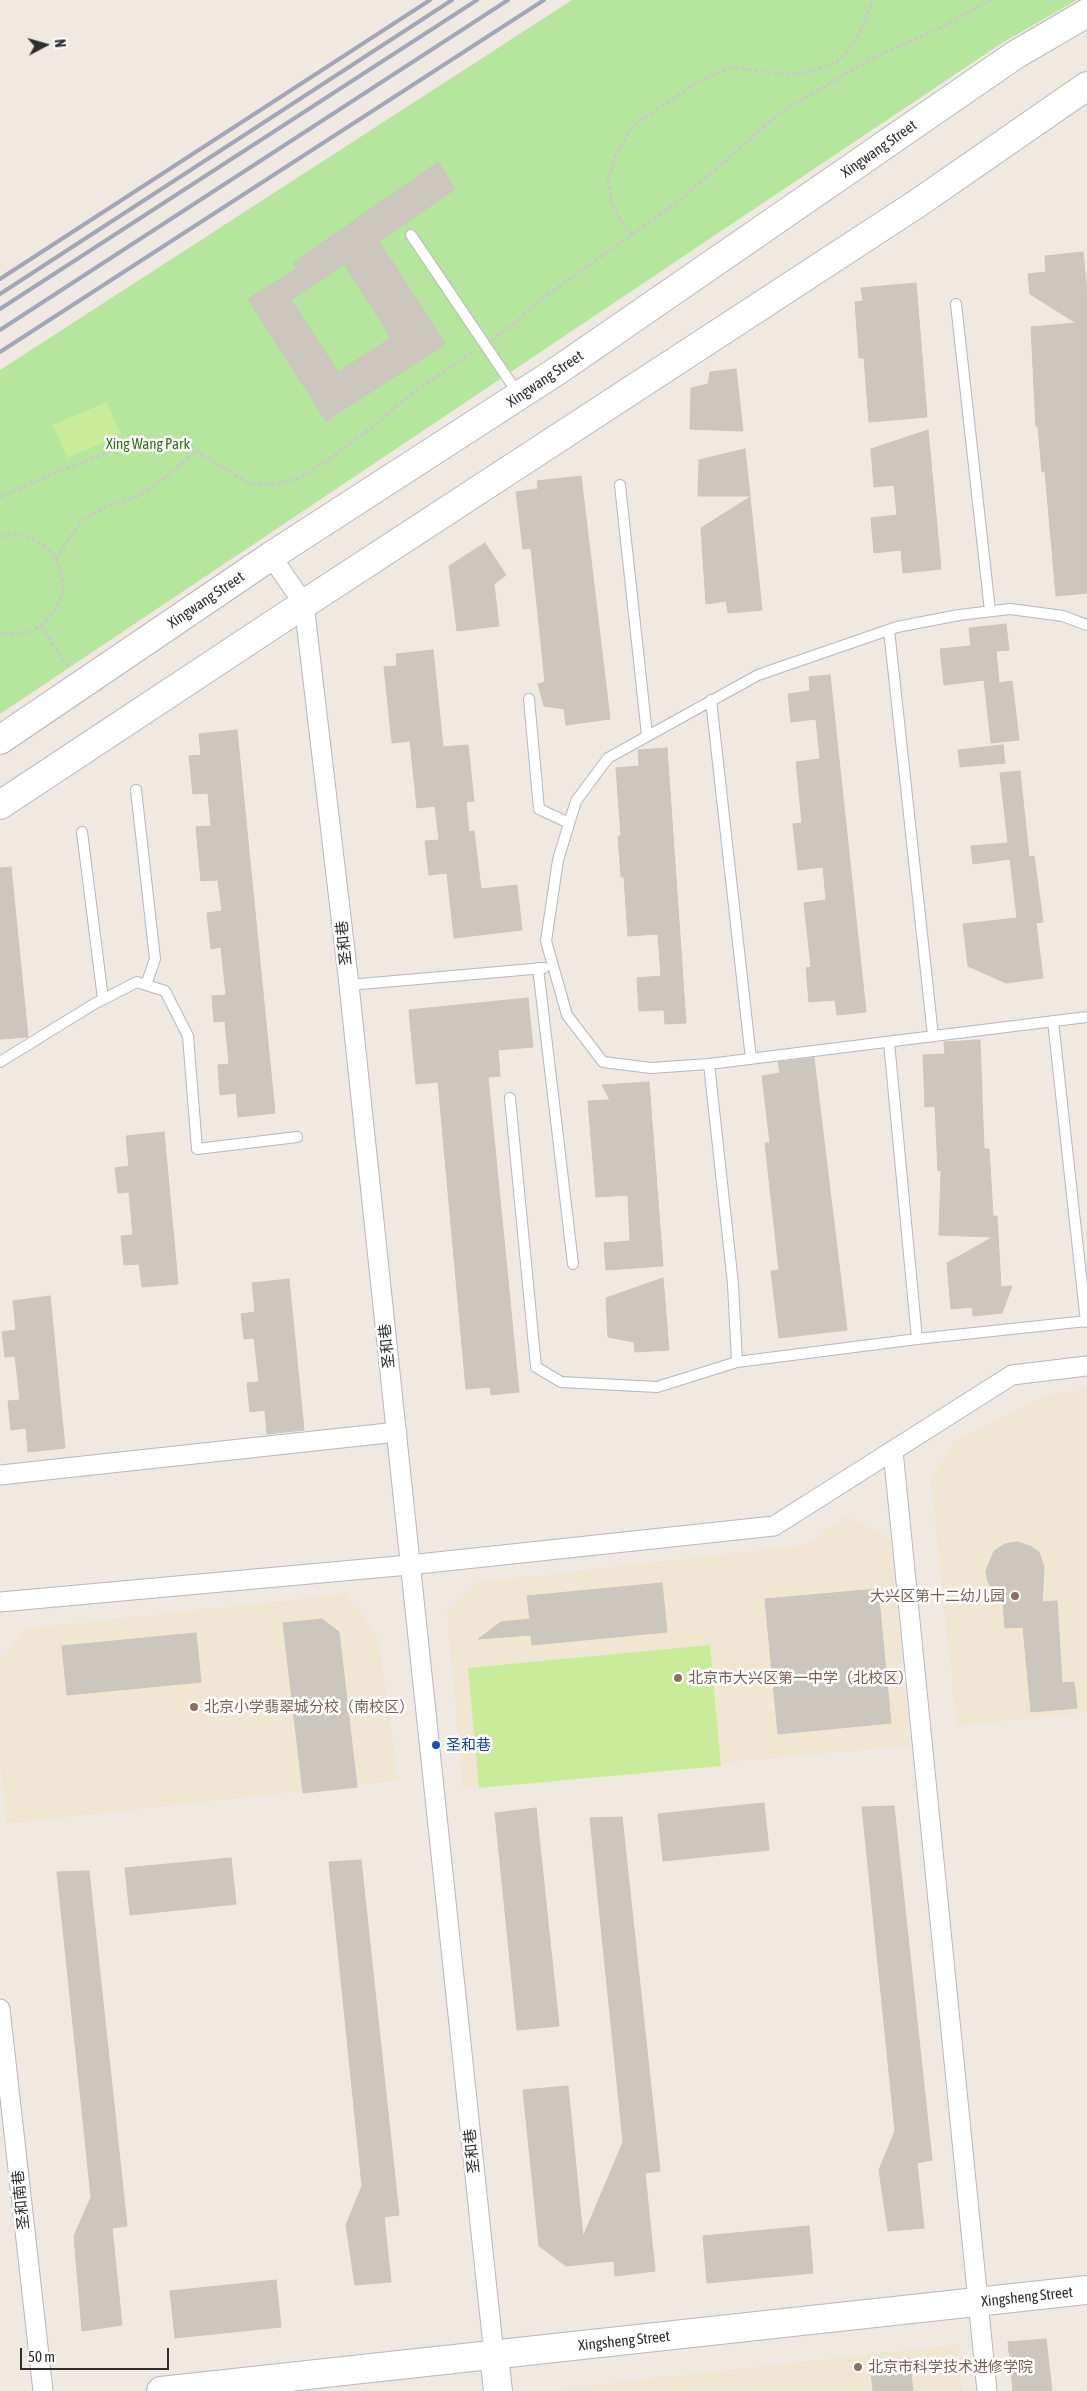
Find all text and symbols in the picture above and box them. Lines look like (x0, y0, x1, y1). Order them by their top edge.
north arrow (20, 20, 70, 70)
text: N (52, 38, 68, 48)
street label: Xingwang Street (838, 116, 920, 182)
street label: Xingwang Street (503, 347, 587, 411)
park label: Xing Wang Park (106, 435, 190, 453)
street label: Xingwang Street (164, 568, 248, 632)
street label: 圣和巷 (333, 920, 355, 966)
street label: 圣和巷 (376, 1323, 398, 1369)
place label: 大兴区第十二幼儿园 (870, 1587, 1005, 1605)
marker: 大兴区第十二幼儿园 (1009, 1590, 1021, 1602)
place label: 北京市大兴区第一中学（北校区） (688, 1669, 913, 1687)
marker: 北京市大兴区第一中学（北校区） (672, 1672, 684, 1684)
place label: 北京小学翡翠城分校（南校区） (204, 1698, 414, 1716)
marker: 北京小学翡翠城分校（南校区） (188, 1701, 200, 1713)
place label: 圣和巷 (446, 1736, 491, 1754)
marker: 圣和巷 (430, 1739, 442, 1751)
street label: 圣和巷 (461, 2128, 483, 2174)
street label: 圣和南巷 (9, 2169, 33, 2231)
street label: Xingsheng Street (980, 2283, 1074, 2311)
street label: Xingsheng Street (577, 2327, 671, 2355)
scale bar (22, 2338, 171, 2370)
text: 50 m (28, 2348, 55, 2365)
place label: 北京市科学技术进修学院 (868, 2358, 1033, 2376)
marker: 北京市科学技术进修学院 (852, 2361, 864, 2373)

